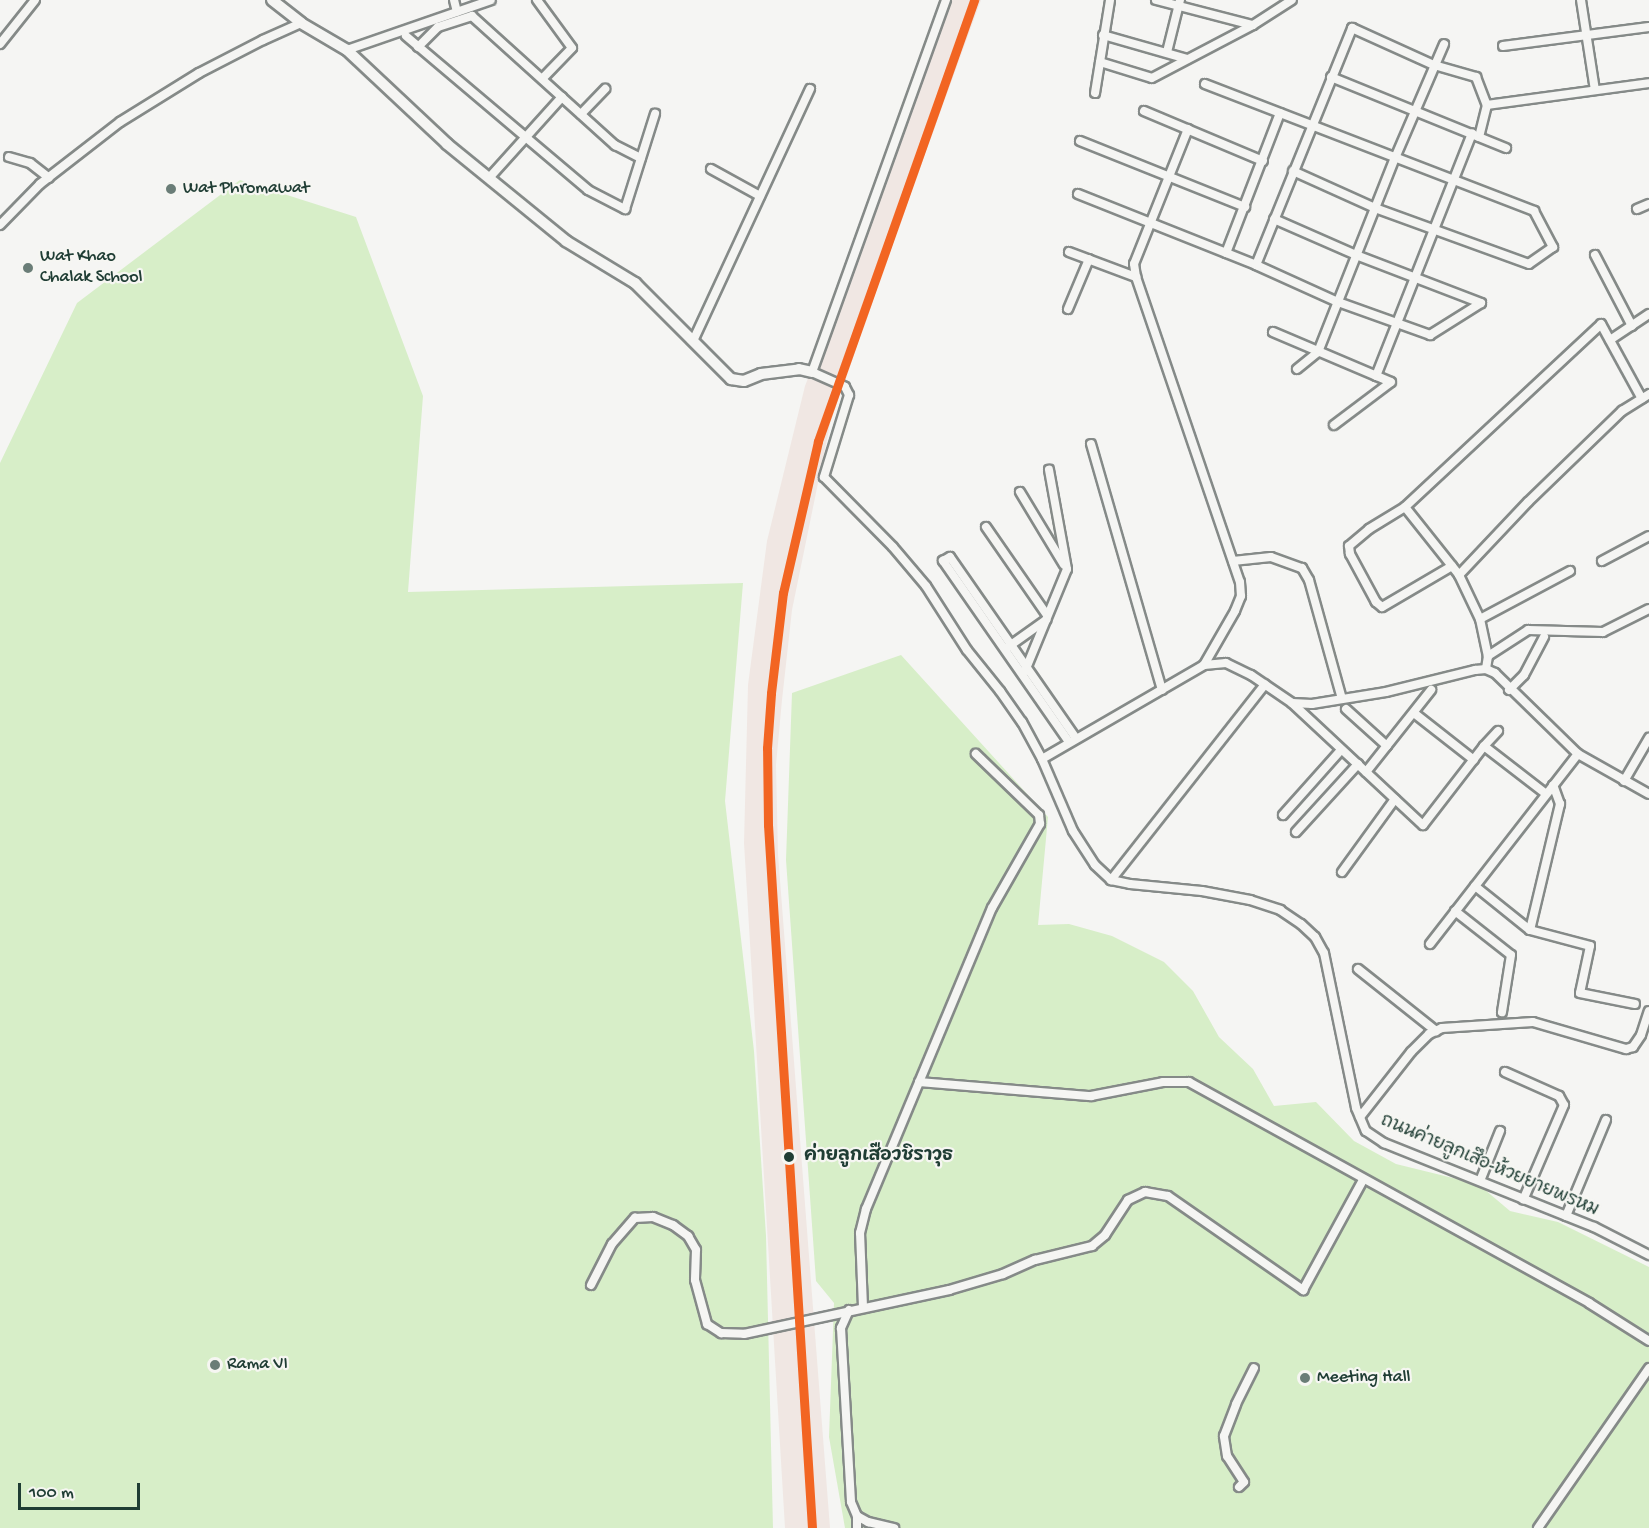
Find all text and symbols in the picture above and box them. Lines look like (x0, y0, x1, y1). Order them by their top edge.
place label: Wat Phromawat (183, 178, 309, 200)
marker: Wat Phromawat (164, 182, 178, 196)
place label: Wat Khao Chalak School (40, 247, 142, 290)
marker: Wat Khao Chalak School (21, 261, 35, 275)
street label: ถนนค่ายลูกเสึอ-ห้วยยายพรหม (1377, 1111, 1601, 1223)
place label: ค่ายลูกเสือวชิราวุธ (804, 1146, 953, 1168)
marker: ค่ายลูกเสือวชิราวุธ (779, 1147, 799, 1167)
place label: Rama VI (227, 1354, 288, 1376)
marker: Rama VI (208, 1358, 222, 1372)
place label: Meeting Hall (1317, 1367, 1411, 1389)
marker: Meeting Hall (1298, 1371, 1312, 1385)
scale bar (21, 1471, 142, 1509)
text: 100 m (29, 1483, 74, 1504)

